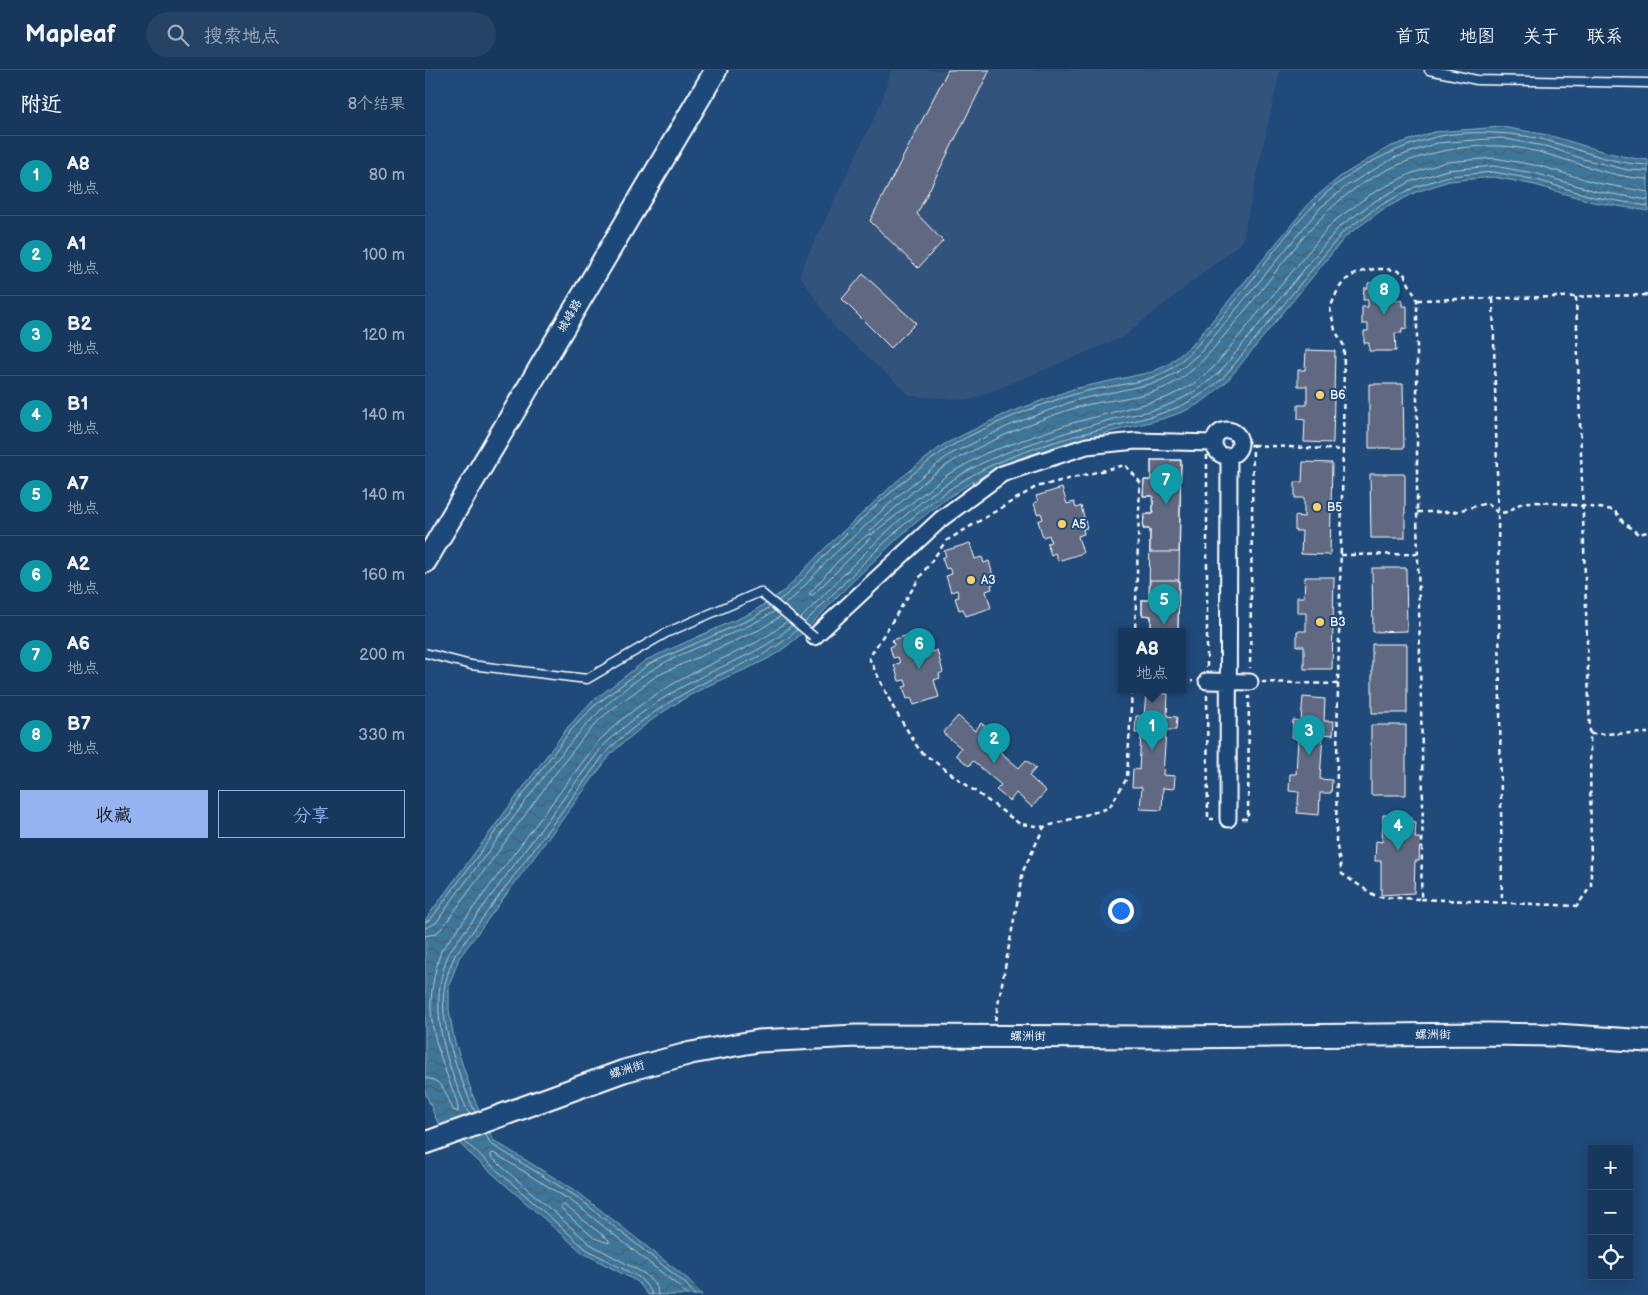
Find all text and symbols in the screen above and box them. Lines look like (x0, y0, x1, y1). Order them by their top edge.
search box (146, 12, 496, 57)
text: Mapleaf (25, 20, 116, 49)
icon: search (164, 21, 192, 49)
text: 搜索地点 (204, 25, 280, 48)
text: 首页 (1395, 26, 1431, 47)
text: 地图 (1459, 26, 1495, 47)
text: 关于 (1523, 26, 1559, 47)
text: 联系 (1587, 26, 1623, 47)
text: 附近 (20, 92, 62, 117)
text: 8个结果 (348, 95, 405, 114)
text: A8 (67, 153, 90, 176)
text: 1 (33, 166, 39, 185)
text: 80 m (369, 166, 405, 185)
text: 地点 (67, 179, 99, 198)
text: A1 (67, 233, 87, 256)
text: 2 (31, 246, 41, 265)
text: 100 m (362, 246, 405, 265)
text: 地点 (67, 259, 99, 278)
pin: 8 (1368, 274, 1400, 315)
street label: 城峰路 (555, 297, 585, 335)
text: B2 (67, 313, 92, 336)
text: 3 (31, 326, 41, 345)
text: 120 m (362, 326, 405, 345)
text: 地点 (67, 339, 99, 358)
place label: B6 (1330, 388, 1346, 403)
marker: B6 (1314, 389, 1326, 401)
text: B1 (67, 393, 88, 416)
text: 4 (31, 406, 41, 425)
text: 140 m (362, 406, 405, 425)
text: 地点 (67, 419, 99, 438)
pin: 7 (1150, 464, 1182, 505)
text: A7 (67, 473, 89, 496)
text: 5 (31, 486, 41, 505)
text: 140 m (362, 486, 405, 505)
text: 地点 (67, 499, 99, 518)
place label: B5 (1327, 500, 1342, 515)
marker: B5 (1311, 501, 1323, 513)
place label: A5 (1072, 517, 1086, 532)
marker: A5 (1056, 518, 1068, 530)
text: A2 (67, 553, 90, 576)
text: 6 (31, 566, 41, 585)
text: 160 m (362, 566, 405, 585)
place label: A3 (981, 573, 996, 588)
marker: A3 (965, 574, 977, 586)
text: 地点 (67, 579, 99, 598)
pin: 5 (1148, 584, 1180, 625)
place label: B3 (1330, 615, 1346, 630)
marker: B3 (1314, 616, 1326, 628)
pin: 6 (903, 628, 935, 669)
popup (1118, 628, 1186, 693)
text: A6 (67, 633, 90, 656)
text: A8 (1136, 638, 1159, 661)
text: 7 (32, 646, 40, 665)
text: 200 m (359, 646, 405, 665)
text: 地点 (67, 659, 99, 678)
text: 地点 (1136, 664, 1168, 683)
pin: 1 (1136, 710, 1168, 751)
text: B7 (67, 713, 91, 736)
pin: 3 (1293, 715, 1325, 756)
pin: 2 (978, 723, 1010, 764)
text: 8 (31, 726, 41, 745)
text: 330 m (358, 726, 405, 745)
text: 地点 (67, 739, 99, 758)
button: 收藏 (20, 790, 208, 838)
button: 分享 (218, 790, 405, 838)
pin: 4 (1382, 810, 1414, 851)
your location (1108, 898, 1134, 924)
street label: 螺洲街 (1415, 1027, 1451, 1043)
street label: 螺洲街 (1010, 1029, 1046, 1044)
street label: 螺洲街 (608, 1058, 646, 1082)
map controls (1588, 1145, 1633, 1280)
button: + (1588, 1145, 1633, 1190)
button: − (1588, 1190, 1633, 1235)
button: locate (1588, 1235, 1633, 1280)

